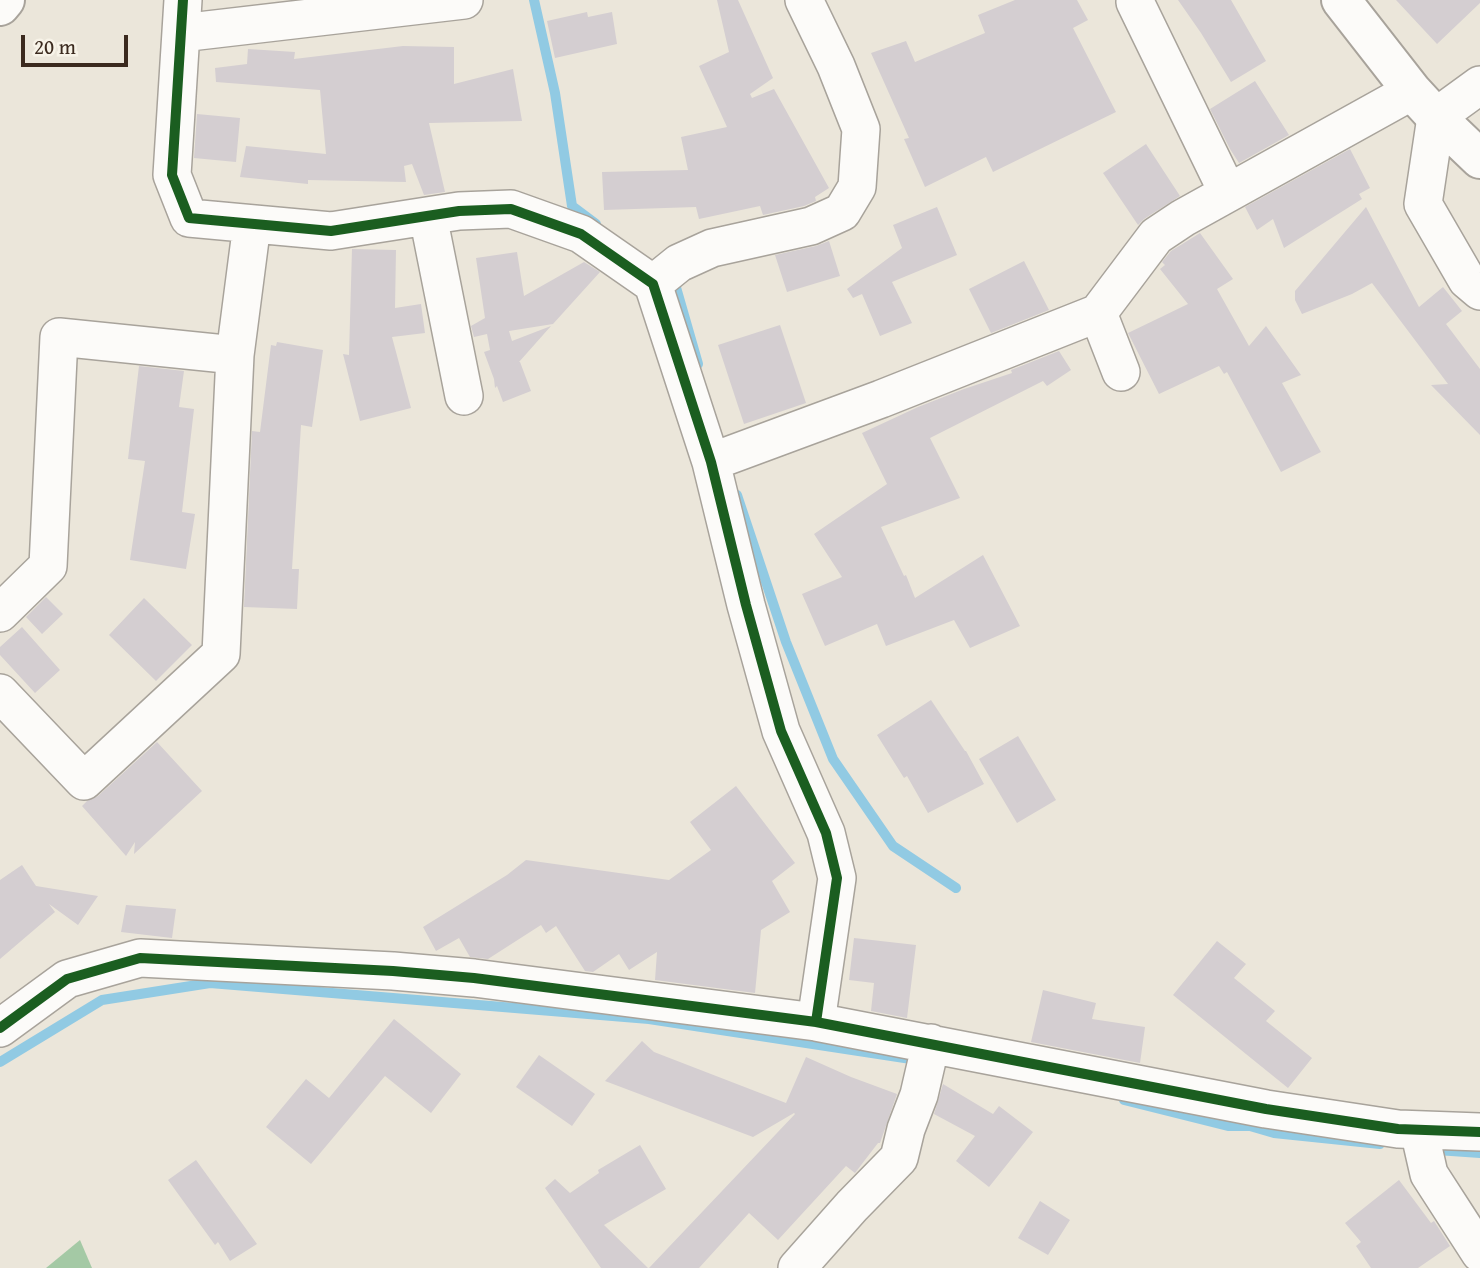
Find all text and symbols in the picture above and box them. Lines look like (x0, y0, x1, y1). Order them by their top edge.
scale bar (24, 21, 131, 65)
text: 20 m (34, 31, 76, 62)

